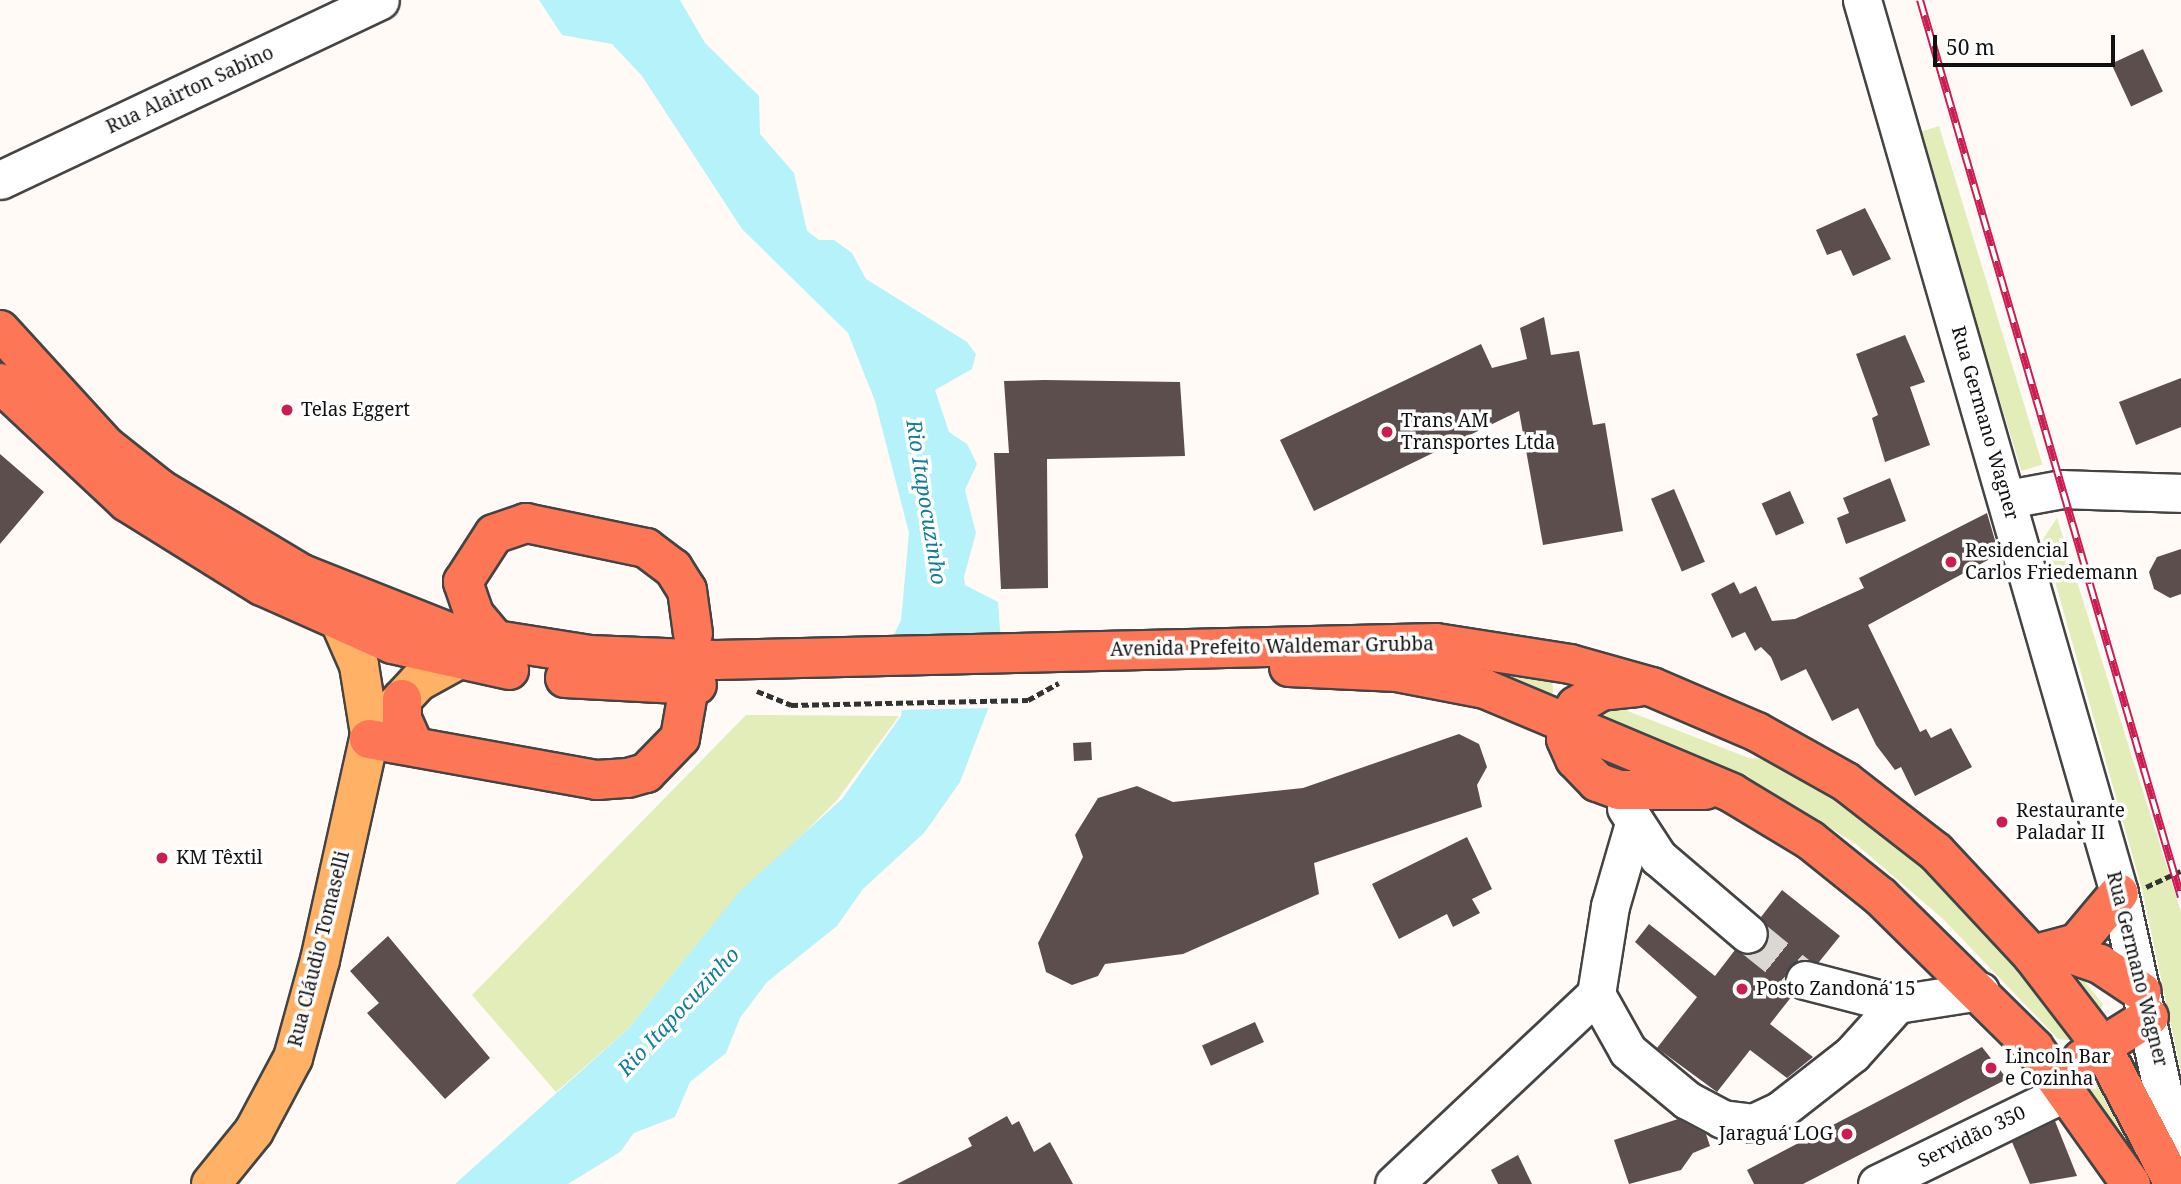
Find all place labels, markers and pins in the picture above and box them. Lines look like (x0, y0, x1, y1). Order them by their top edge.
place label: Telas Eggert (301, 399, 410, 421)
marker: Telas Eggert (279, 402, 295, 418)
place label: Trans AM Transportes Ltda (1401, 410, 1556, 454)
marker: Trans AM Transportes Ltda (1379, 424, 1395, 440)
place label: Residencial Carlos Friedemann (1965, 540, 2138, 584)
marker: Residencial Carlos Friedemann (1943, 554, 1959, 570)
place label: Restaurante Paladar II (2016, 800, 2125, 844)
marker: Restaurante Paladar II (1994, 814, 2010, 830)
place label: KM Têxtil (176, 847, 263, 869)
marker: KM Têxtil (154, 850, 170, 866)
place label: Posto Zandoná 15 (1756, 978, 1916, 1000)
marker: Posto Zandoná 15 (1734, 981, 1750, 997)
place label: Lincoln Bar e Cozinha (2005, 1046, 2111, 1090)
marker: Lincoln Bar e Cozinha (1983, 1060, 1999, 1076)
place label: Jaraguá LOG (1719, 1123, 1833, 1145)
marker: Jaraguá LOG (1839, 1126, 1855, 1142)

